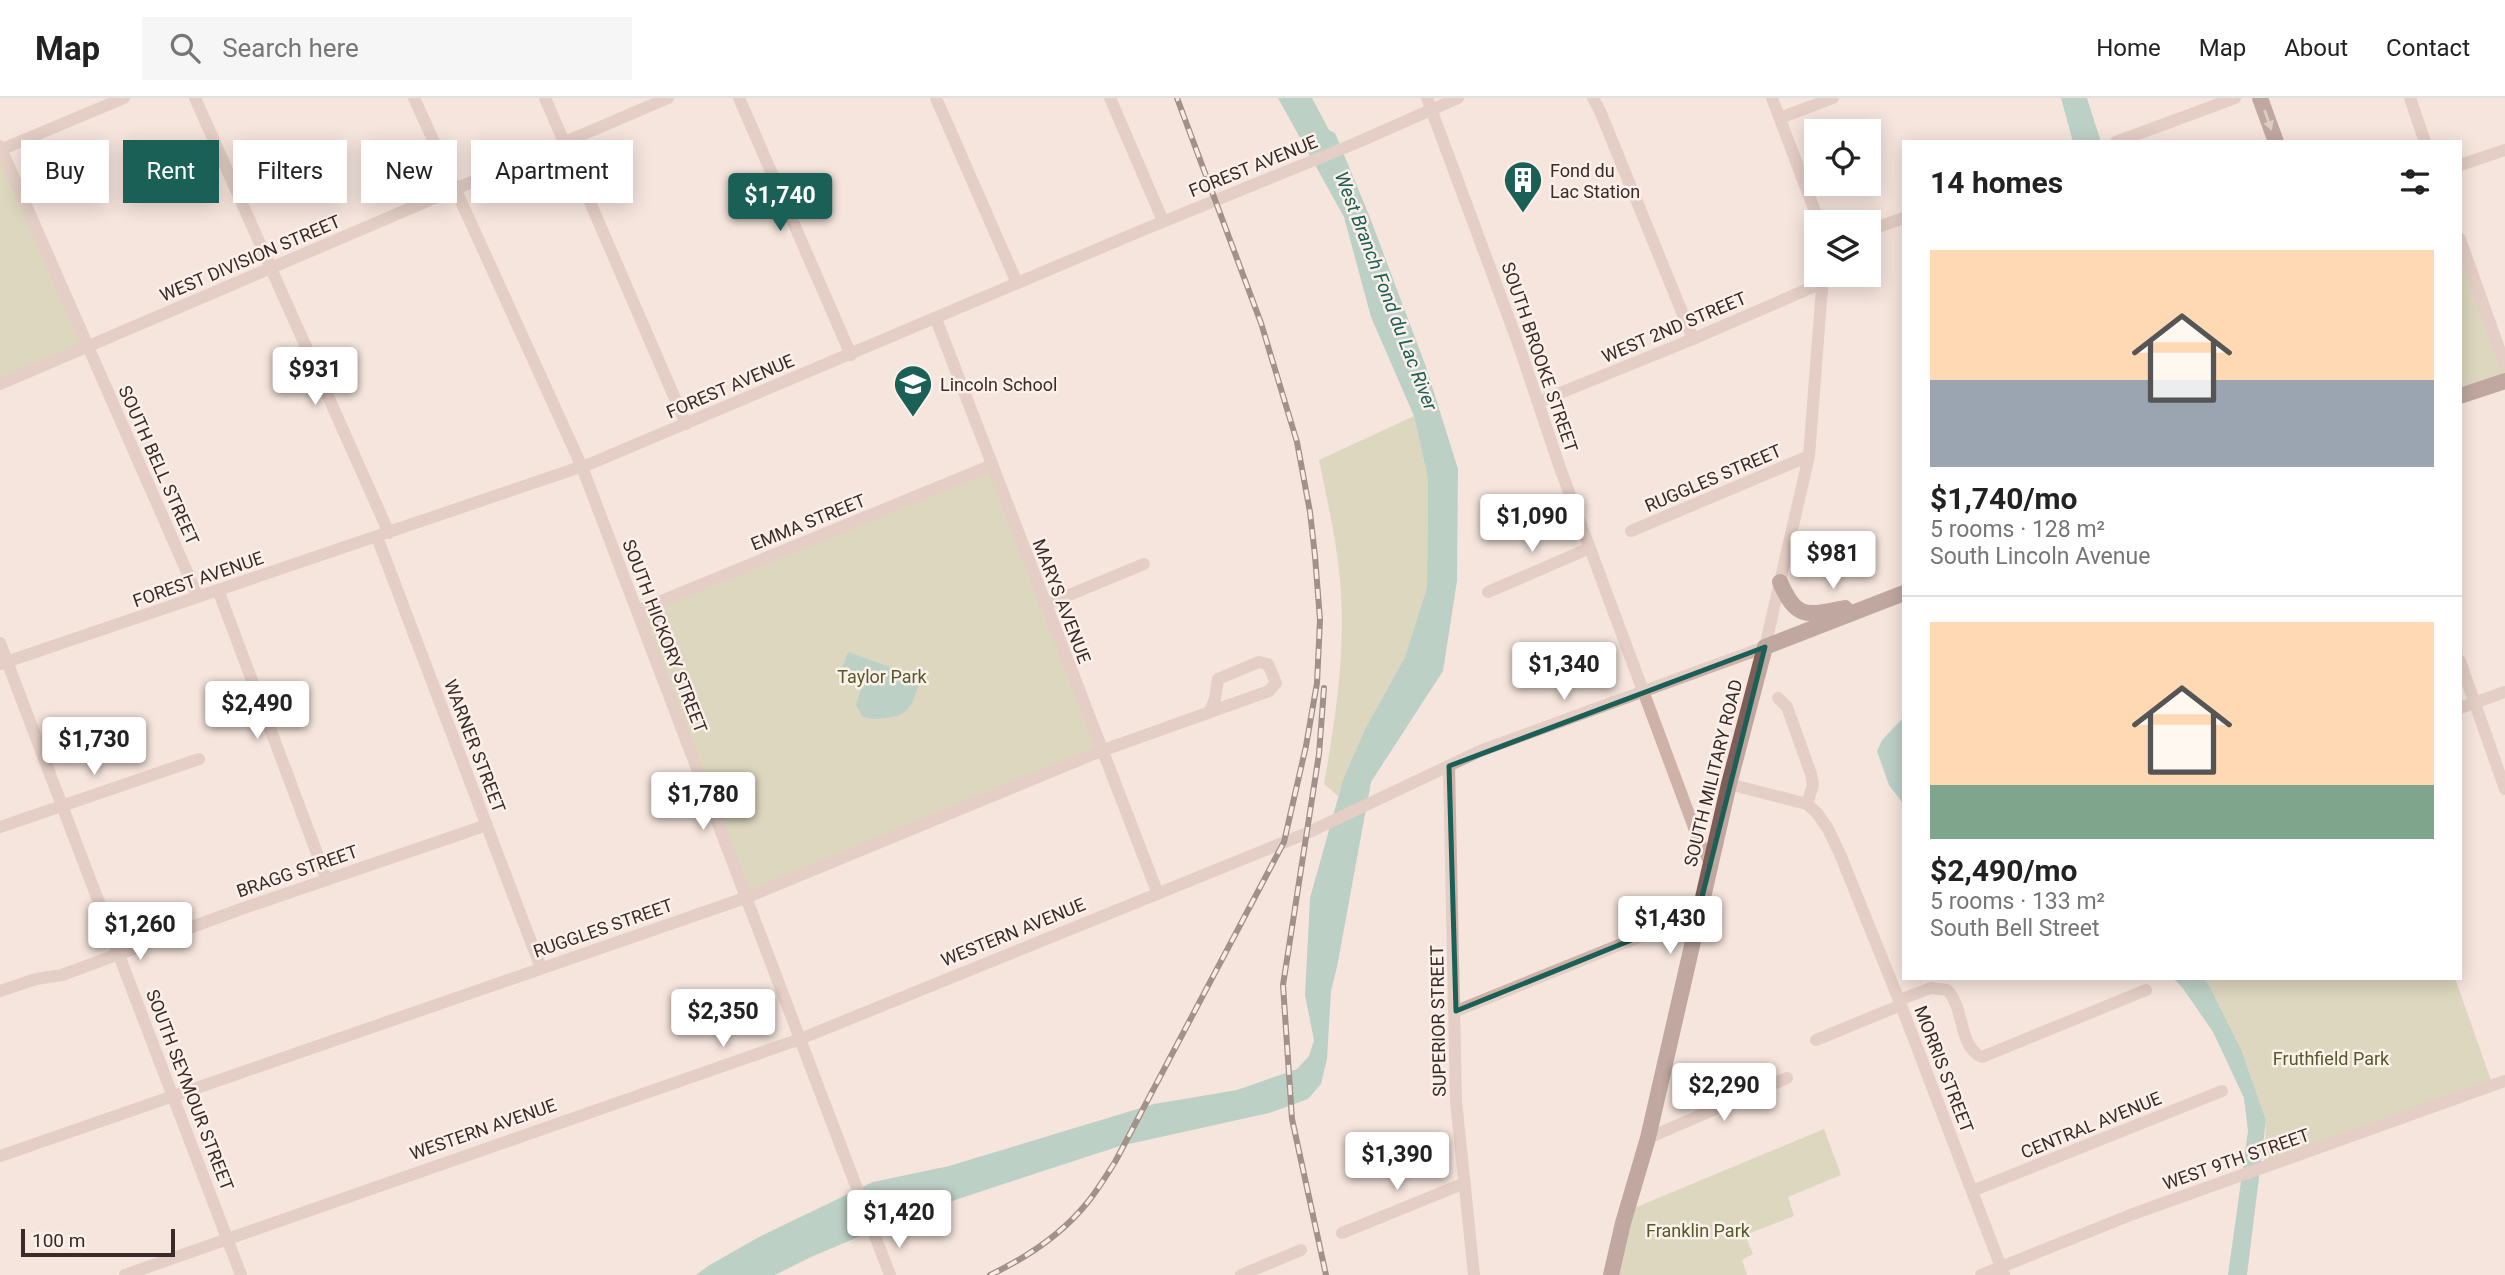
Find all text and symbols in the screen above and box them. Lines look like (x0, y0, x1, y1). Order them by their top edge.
search box (142, 17, 632, 80)
text: Map (35, 29, 100, 68)
icon: search (166, 29, 204, 67)
text: Search here (222, 33, 359, 63)
text: Home (2096, 34, 2161, 62)
text: Map (2199, 34, 2246, 62)
text: About (2284, 34, 2348, 62)
text: Contact (2386, 34, 2470, 62)
one-way arrow (2263, 109, 2274, 130)
map controls (1804, 119, 1881, 287)
button: locate (1804, 119, 1881, 196)
street label: FOREST AVENUE (1186, 131, 1320, 201)
chip: Buy (21, 140, 109, 203)
chip: Rent (123, 140, 219, 203)
chip: Filters (233, 140, 347, 203)
chip: New (361, 140, 457, 203)
chip: Apartment (471, 140, 633, 203)
building icon: Fond du Lac Station (1502, 159, 1544, 214)
place label: Fond du Lac Station (1550, 160, 1640, 202)
icon: filters (2396, 163, 2434, 201)
text: 14 homes (1930, 165, 2063, 200)
water label: West Branch Fond du Lac River (1330, 168, 1443, 414)
pin: $1,740 (723, 174, 837, 233)
text: $1,740 (744, 182, 816, 209)
street label: WEST DIVISION STREET (157, 210, 344, 306)
button: layers (1804, 210, 1881, 287)
street label: SOUTH BROOKE STREET (1498, 259, 1583, 455)
street label: WEST 2ND STREET (1599, 287, 1750, 367)
icon: home (2119, 295, 2245, 421)
pin: $931 (274, 348, 356, 407)
street label: FOREST AVENUE (663, 350, 797, 422)
text: $931 (289, 356, 341, 383)
school or university icon: Lincoln School (892, 363, 934, 418)
place label: Lincoln School (940, 374, 1057, 395)
street label: SOUTH BELL STREET (114, 382, 204, 548)
street label: RUGGLES STREET (1642, 440, 1785, 516)
text: $1,740/mo (1930, 481, 2078, 516)
street label: EMMA STREET (748, 489, 869, 555)
pin: $1,090 (1475, 494, 1589, 554)
text: $1,090 (1496, 503, 1568, 530)
text: 5 rooms · 128 m² (1930, 516, 2105, 543)
pin: $981 (1792, 532, 1874, 591)
street label: SOUTH HICKORY STREET (618, 536, 712, 736)
street label: MARYS AVENUE (1029, 536, 1095, 666)
text: $981 (1807, 540, 1859, 567)
text: South Lincoln Avenue (1930, 543, 2150, 570)
street label: FOREST AVENUE (130, 547, 266, 611)
pin: $1,340 (1507, 642, 1621, 702)
text: $1,340 (1528, 651, 1600, 678)
park label: Taylor Park (837, 666, 928, 687)
icon: home (2119, 667, 2245, 793)
street label: WARNER STREET (440, 676, 510, 816)
street label: SOUTH MILITARY ROAD (1680, 677, 1746, 869)
pin: $2,490 (200, 682, 314, 741)
text: $2,490 (221, 690, 293, 717)
pin: $1,730 (37, 718, 151, 777)
text: $1,730 (58, 726, 130, 753)
pin: $1,780 (646, 772, 760, 832)
text: $1,780 (667, 781, 739, 808)
street label: BRAGG STREET (234, 840, 361, 902)
text: $2,490/mo (1930, 853, 2078, 888)
text: 5 rooms · 133 m² (1930, 888, 2105, 915)
street label: WESTERN AVENUE (938, 893, 1088, 971)
street label: RUGGLES STREET (530, 894, 676, 962)
pin: $1,430 (1613, 896, 1727, 956)
pin: $1,260 (83, 902, 197, 962)
text: $1,430 (1634, 905, 1706, 932)
text: $1,260 (104, 911, 176, 938)
text: South Bell Street (1930, 915, 2099, 942)
street label: SUPERIOR STREET (1426, 945, 1450, 1097)
street label: SOUTH SEYMOUR STREET (142, 986, 238, 1194)
pin: $2,350 (666, 990, 780, 1049)
text: $2,350 (687, 998, 759, 1025)
street label: MORRIS STREET (1910, 1003, 1978, 1136)
park label: Fruthfield Park (2273, 1048, 2390, 1069)
pin: $2,290 (1667, 1063, 1781, 1123)
text: $2,290 (1688, 1072, 1760, 1099)
street label: CENTRAL AVENUE (2018, 1087, 2164, 1163)
street label: WESTERN AVENUE (407, 1094, 559, 1164)
street label: WEST 9TH STREET (2160, 1124, 2312, 1194)
pin: $1,390 (1340, 1132, 1454, 1192)
text: $1,390 (1361, 1141, 1433, 1168)
pin: $1,420 (842, 1190, 956, 1250)
text: $1,420 (863, 1199, 935, 1226)
park label: Franklin Park (1646, 1220, 1751, 1241)
scale bar (21, 1226, 175, 1258)
text: 100 m (32, 1229, 85, 1252)

